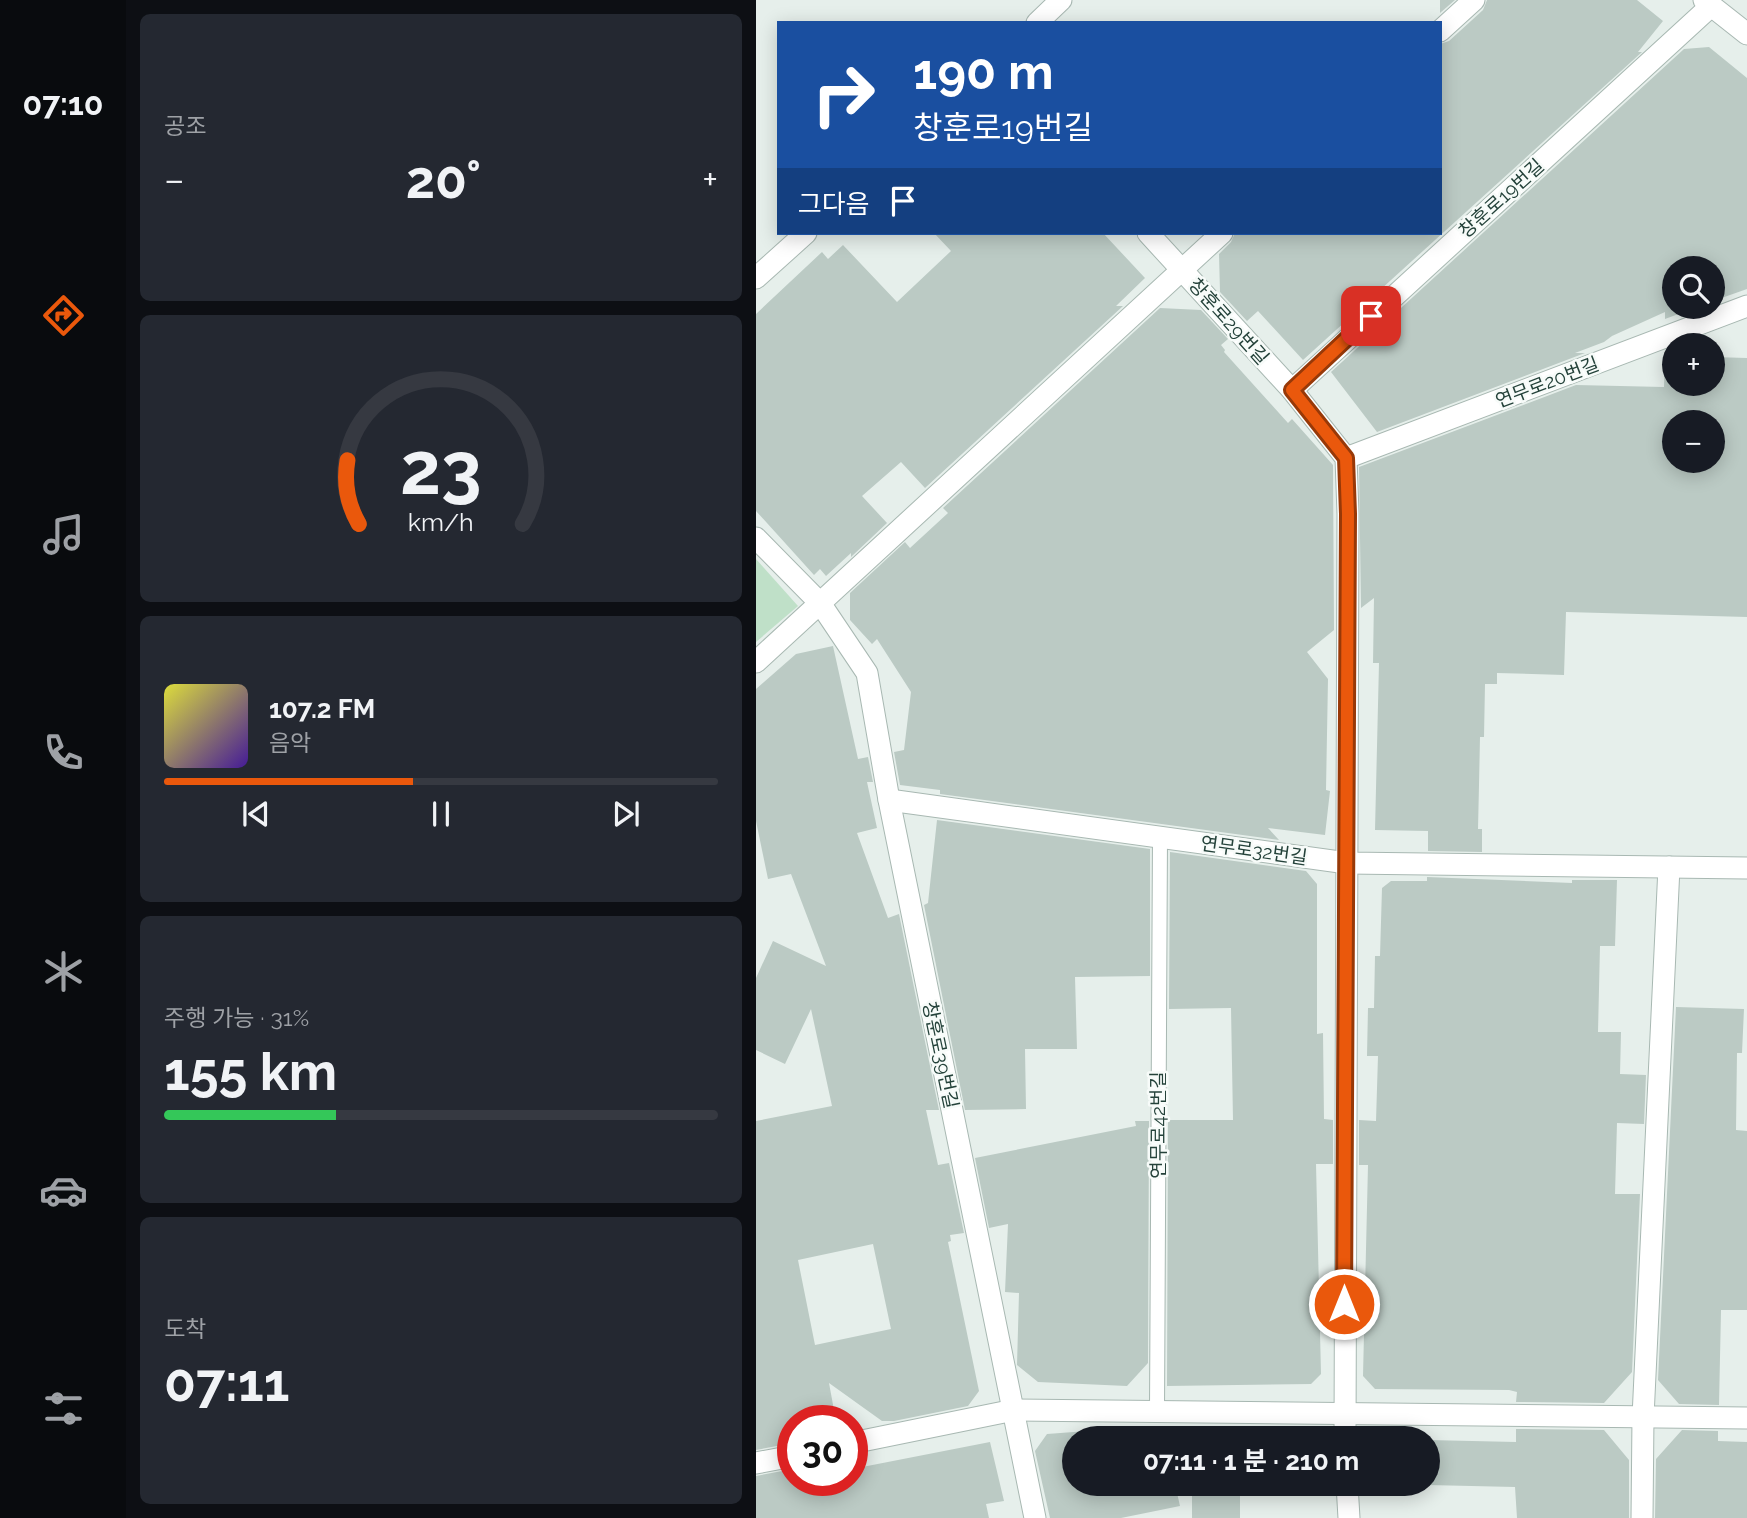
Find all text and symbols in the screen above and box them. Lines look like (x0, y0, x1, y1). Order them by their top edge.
text: 190 m (913, 43, 1054, 100)
icon: right (798, 49, 889, 140)
text: 07:10 (23, 85, 103, 122)
text: 창훈로19번길 (913, 109, 1093, 146)
text: 공조 (164, 112, 206, 139)
text: 20° (406, 149, 481, 210)
street label: 창훈로19번길 (1454, 154, 1548, 242)
text: − (164, 157, 184, 202)
text: + (702, 157, 718, 202)
icon: arrive (884, 182, 922, 220)
text: 그다음 (798, 189, 870, 219)
map controls (1662, 256, 1725, 473)
button: search (1662, 256, 1725, 319)
street label: 창훈로29번길 (1185, 273, 1273, 369)
pin (1341, 286, 1401, 346)
icon: directions (39, 291, 88, 340)
icon: arrive (1352, 297, 1390, 335)
button: + (1662, 333, 1725, 396)
street label: 연무로20번길 (1492, 352, 1602, 412)
button: − (1662, 410, 1725, 473)
text: 23 (400, 427, 482, 512)
text: km/h (408, 507, 474, 537)
icon: music (39, 510, 88, 559)
text: 107.2 FM (269, 694, 375, 724)
icon: phone (39, 728, 88, 777)
text: 음악 (269, 729, 311, 756)
icon: previous (237, 795, 275, 833)
icon: pause (422, 795, 460, 833)
icon: next (607, 795, 645, 833)
street label: 연무로32번길 (1199, 832, 1309, 868)
icon: climate (39, 947, 88, 996)
street label: 창훈로39번길 (919, 1000, 963, 1110)
text: 주행 가능 · 31% (164, 1004, 309, 1031)
text: 155 km (164, 1041, 337, 1102)
street label: 연무로42번길 (1147, 1071, 1169, 1179)
icon: car (39, 1166, 88, 1215)
position arrow (1307, 1267, 1381, 1341)
text: 도착 (164, 1315, 206, 1342)
text: 07:11 (164, 1352, 289, 1413)
icon: filters (39, 1384, 88, 1433)
speed limit sign: 30 (777, 1405, 868, 1496)
text: 07:11 · 1 분 · 210 m (1143, 1446, 1359, 1476)

